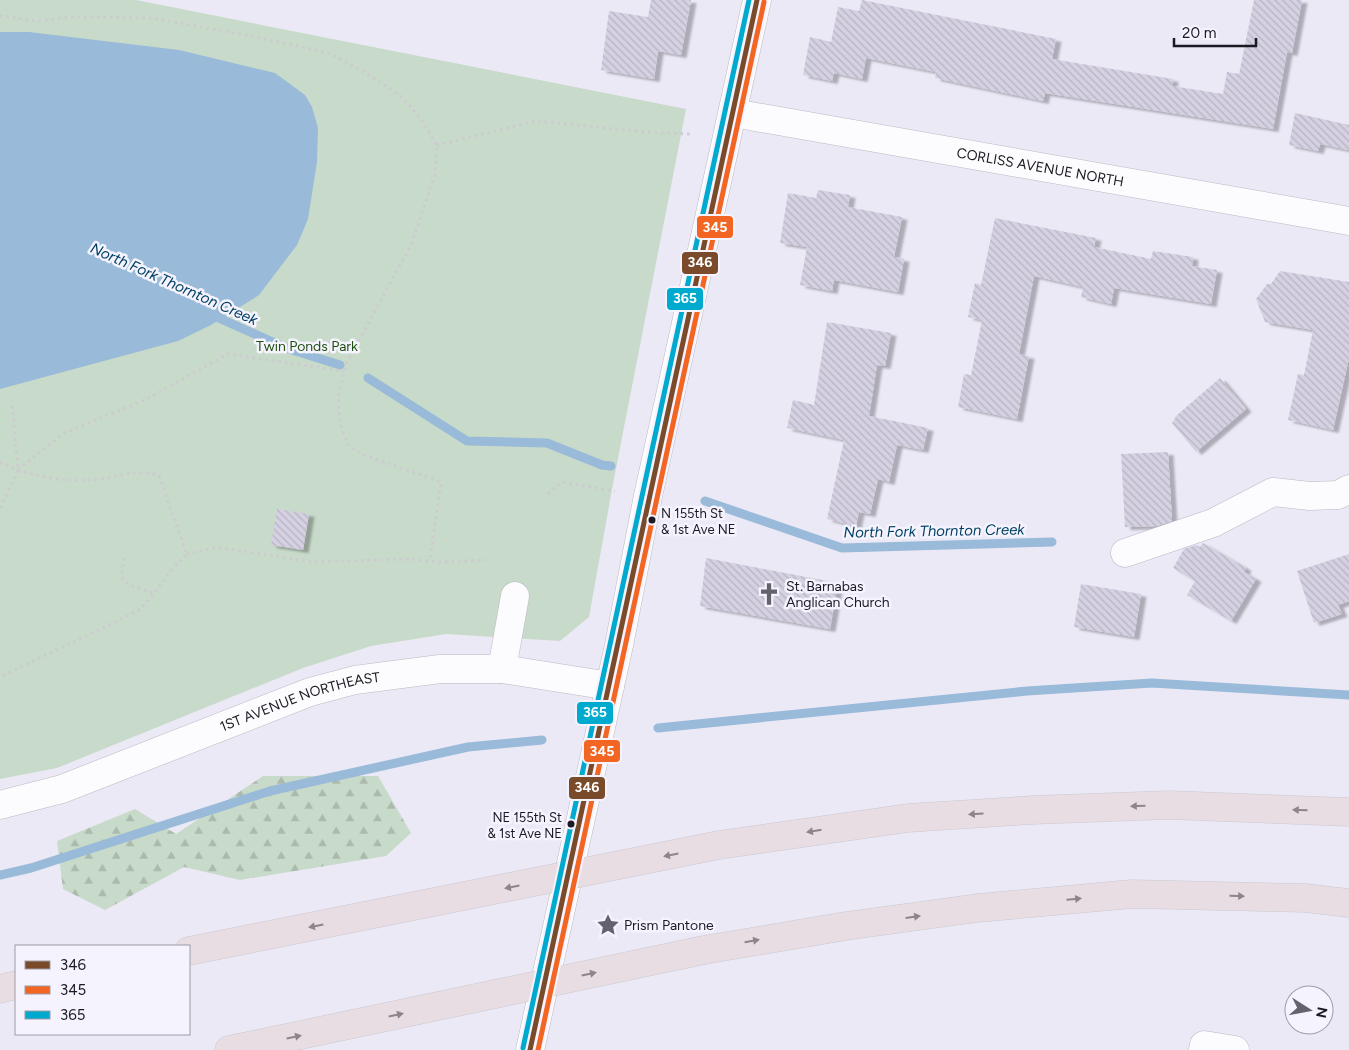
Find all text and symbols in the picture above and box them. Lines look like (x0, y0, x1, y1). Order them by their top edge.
scale bar (1174, 15, 1256, 47)
text: 20 m (1182, 24, 1216, 42)
street label: CORLISS AVENUE NORTH (955, 144, 1125, 190)
line badge: 345 (696, 215, 734, 239)
text: 345 (703, 219, 727, 236)
water label: North Fork Thornton Creek (88, 239, 261, 329)
line badge: 346 (681, 251, 719, 275)
text: 346 (688, 254, 712, 271)
line badge: 365 (666, 287, 704, 311)
text: 365 (673, 290, 697, 307)
park label: Twin Ponds Park (256, 338, 358, 355)
place label: N 155th St & 1st Ave NE (661, 506, 735, 537)
marker: N 155th St & 1st Ave NE (647, 515, 657, 525)
water label: North Fork Thornton Creek (843, 520, 1025, 542)
place label: St. Barnabas Anglican Church (786, 578, 890, 611)
church icon: St. Barnabas Anglican Church (756, 581, 782, 607)
street label: 1ST AVENUE NORTHEAST (217, 669, 381, 735)
line badge: 365 (576, 701, 614, 725)
text: 365 (583, 704, 607, 721)
line badge: 345 (583, 739, 621, 763)
text: 345 (590, 743, 614, 760)
line badge: 346 (568, 776, 606, 800)
text: 346 (575, 779, 599, 796)
one-way arrow (1130, 803, 1146, 811)
one-way arrow (1292, 806, 1308, 814)
place label: NE 155th St & 1st Ave NE (488, 810, 562, 841)
one-way arrow (967, 810, 983, 818)
marker: NE 155th St & 1st Ave NE (566, 819, 576, 829)
one-way arrow (806, 827, 822, 835)
one-way arrow (664, 851, 679, 859)
one-way arrow (504, 883, 520, 891)
one-way arrow (1229, 893, 1245, 901)
one-way arrow (1067, 895, 1083, 903)
place icon: Prism Pantone (595, 912, 621, 938)
one-way arrow (905, 912, 921, 920)
place label: Prism Pantone (624, 917, 714, 934)
one-way arrow (309, 922, 324, 930)
one-way arrow (745, 937, 761, 945)
legend (15, 945, 190, 1035)
text: 346 (60, 956, 86, 974)
one-way arrow (581, 970, 596, 978)
text: 345 (60, 981, 86, 999)
north arrow (1284, 985, 1334, 1035)
text: N (1312, 1005, 1331, 1019)
text: 365 (60, 1006, 85, 1024)
one-way arrow (388, 1011, 403, 1019)
one-way arrow (286, 1032, 302, 1040)

